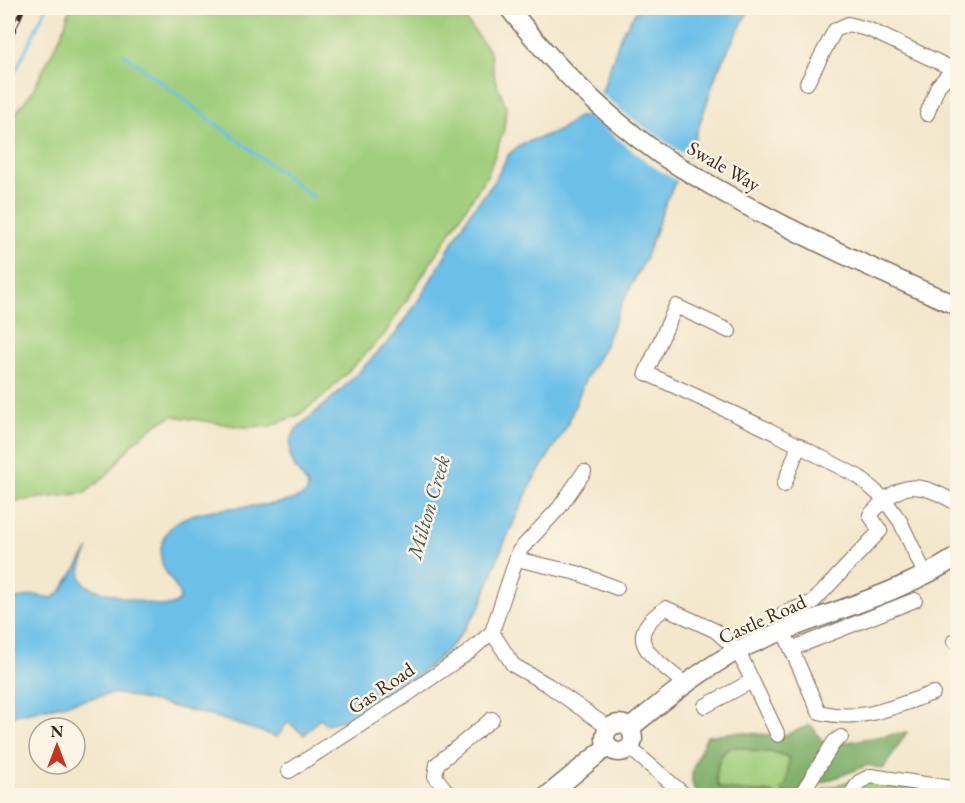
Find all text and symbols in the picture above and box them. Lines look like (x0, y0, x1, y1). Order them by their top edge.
street label: Swale Way (683, 135, 765, 197)
water label: Milton Creek (400, 452, 456, 564)
street label: Castle Road (714, 588, 811, 650)
street label: Gas Road (343, 656, 420, 720)
north arrow (27, 716, 87, 776)
text: N (51, 721, 64, 742)

